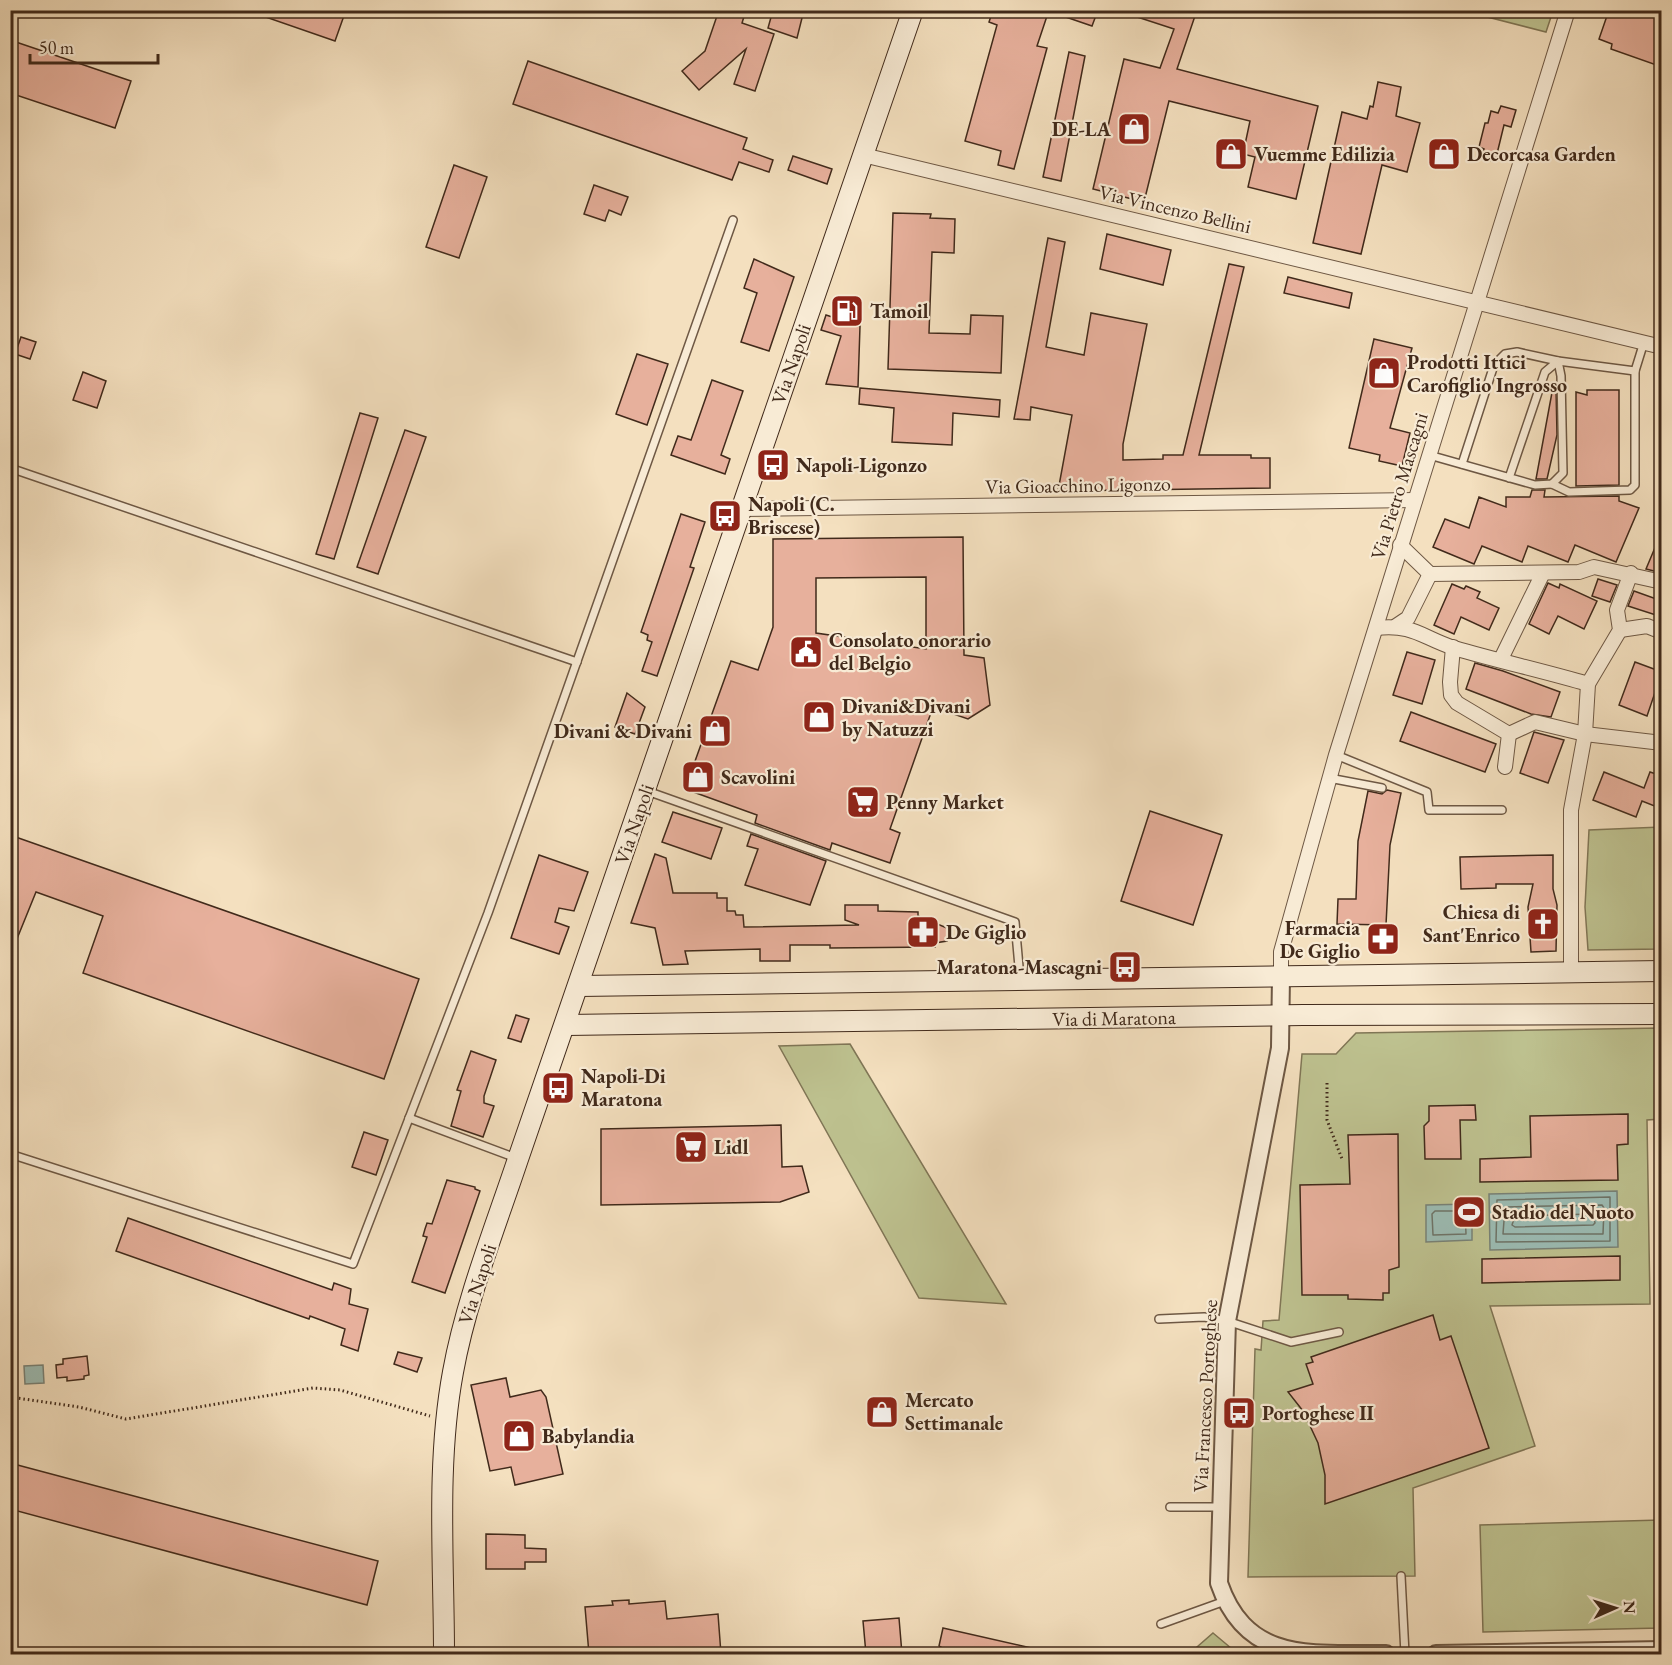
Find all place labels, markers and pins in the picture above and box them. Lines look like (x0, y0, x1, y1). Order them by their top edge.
shop icon: DE-LA (1116, 111, 1152, 147)
place label: DE-LA (1052, 116, 1112, 142)
shop icon: Vuemme Edilizia (1213, 136, 1249, 172)
shop icon: Decorcasa Garden (1426, 136, 1462, 172)
place label: Vuemme Edilizia (1254, 141, 1395, 167)
place label: Decorcasa Garden (1467, 141, 1616, 167)
fuel station icon: Tamoil (829, 293, 865, 329)
place label: Tamoil (870, 298, 929, 324)
place label: Prodotti Ittici Carofiglio Ingrosso (1407, 349, 1567, 398)
shop icon: Prodotti Ittici Carofiglio Ingrosso (1366, 355, 1402, 391)
bus stop icon: Napoli-Ligonzo (755, 447, 791, 483)
place label: Napoli-Ligonzo (796, 452, 927, 478)
place label: Napoli (C. Briscese) (748, 491, 835, 540)
bus stop icon: Napoli (C. Briscese) (707, 498, 743, 534)
place label: Consolato onorario del Belgio (829, 627, 991, 676)
public building icon: Consolato onorario del Belgio (788, 634, 824, 670)
place label: Divani&Divani by Natuzzi (842, 693, 971, 742)
shop icon: Divani&Divani by Natuzzi (801, 699, 837, 735)
shop icon: Divani & Divani (697, 713, 733, 749)
place label: Divani & Divani (554, 718, 692, 744)
shop icon: Scavolini (680, 759, 716, 795)
place label: Scavolini (721, 764, 795, 790)
supermarket icon: Penny Market (845, 784, 881, 820)
place label: Penny Market (886, 789, 1004, 815)
place label: Chiesa di Sant'Enrico (1423, 899, 1520, 948)
church icon: Chiesa di Sant'Enrico (1525, 906, 1561, 942)
pharmacy icon: De Giglio (905, 914, 941, 950)
place label: Farmacia De Giglio (1280, 915, 1360, 964)
place label: De Giglio (946, 919, 1026, 945)
pharmacy icon: Farmacia De Giglio (1365, 921, 1401, 957)
bus stop icon: Maratona-Mascagni (1107, 949, 1143, 985)
place label: Maratona-Mascagni (937, 954, 1102, 980)
place label: Napoli-Di Maratona (581, 1063, 666, 1112)
bus stop icon: Napoli-Di Maratona (540, 1070, 576, 1106)
supermarket icon: Lidl (673, 1129, 709, 1165)
place label: Lidl (714, 1134, 749, 1160)
sports icon: Stadio del Nuoto (1451, 1194, 1487, 1230)
place label: Stadio del Nuoto (1492, 1199, 1634, 1225)
place label: Mercato Settimanale (905, 1387, 1003, 1436)
shop icon: Mercato Settimanale (864, 1394, 900, 1430)
bus stop icon: Portoghese II (1221, 1395, 1257, 1431)
place label: Portoghese II (1262, 1400, 1374, 1426)
shop icon: Babylandia (501, 1418, 537, 1454)
place label: Babylandia (542, 1423, 635, 1449)

